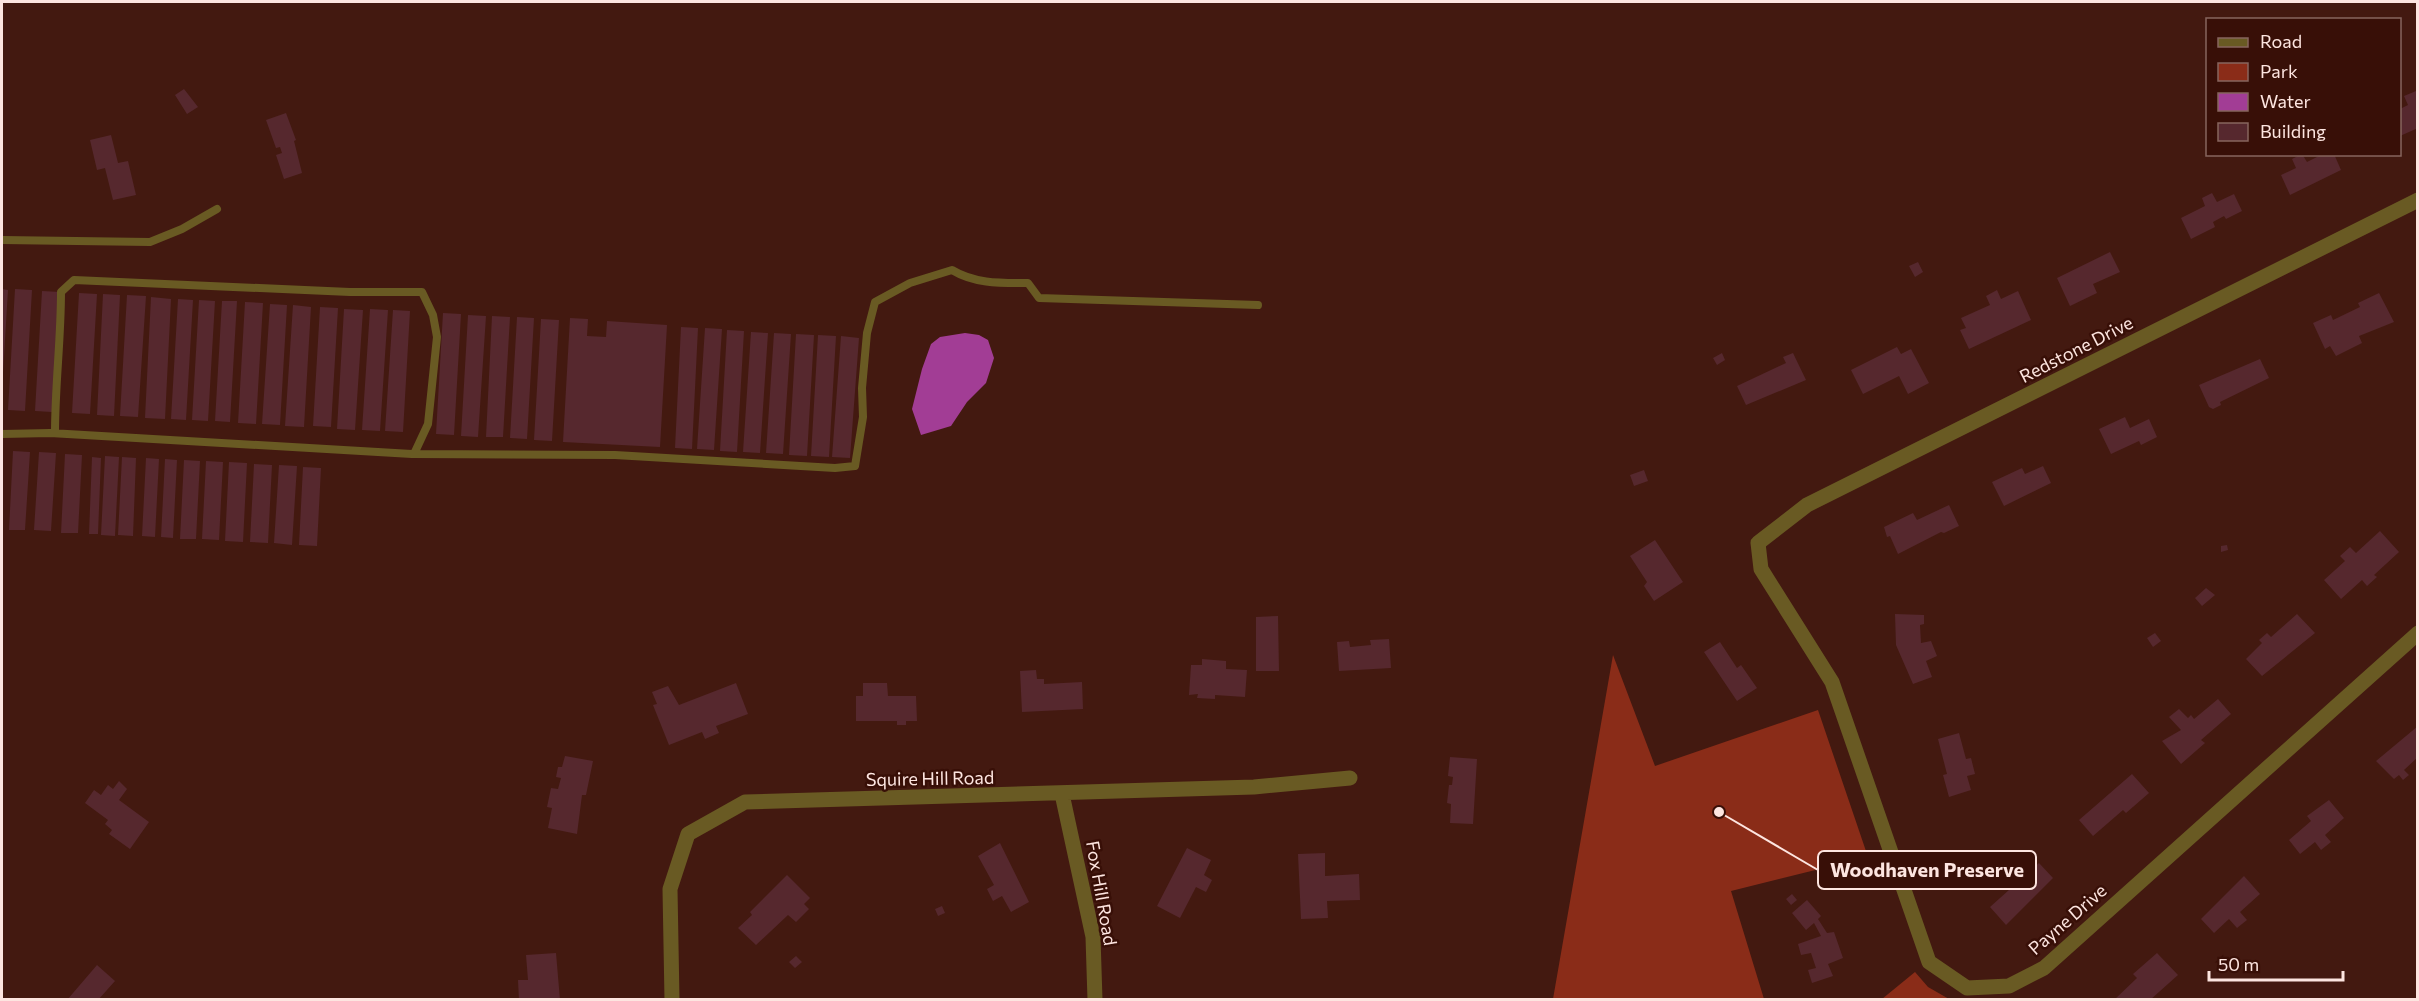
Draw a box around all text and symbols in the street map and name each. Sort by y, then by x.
legend [2206,18,2401,156]
text: Road [2260,30,2302,52]
text: Park [2260,60,2298,82]
text: Water [2260,90,2311,112]
text: Building [2260,120,2326,142]
street label: Redstone Drive [2016,311,2136,387]
street label: Squire Hill Road [866,766,994,790]
street label: Fox Hill Road [1082,839,1122,947]
callout: Woodhaven Preserve [1818,851,2036,889]
text: Woodhaven Preserve [1830,857,2024,881]
street label: Payne Drive [2023,879,2111,959]
scale bar [2209,944,2342,982]
text: 50 m [2218,953,2259,975]

